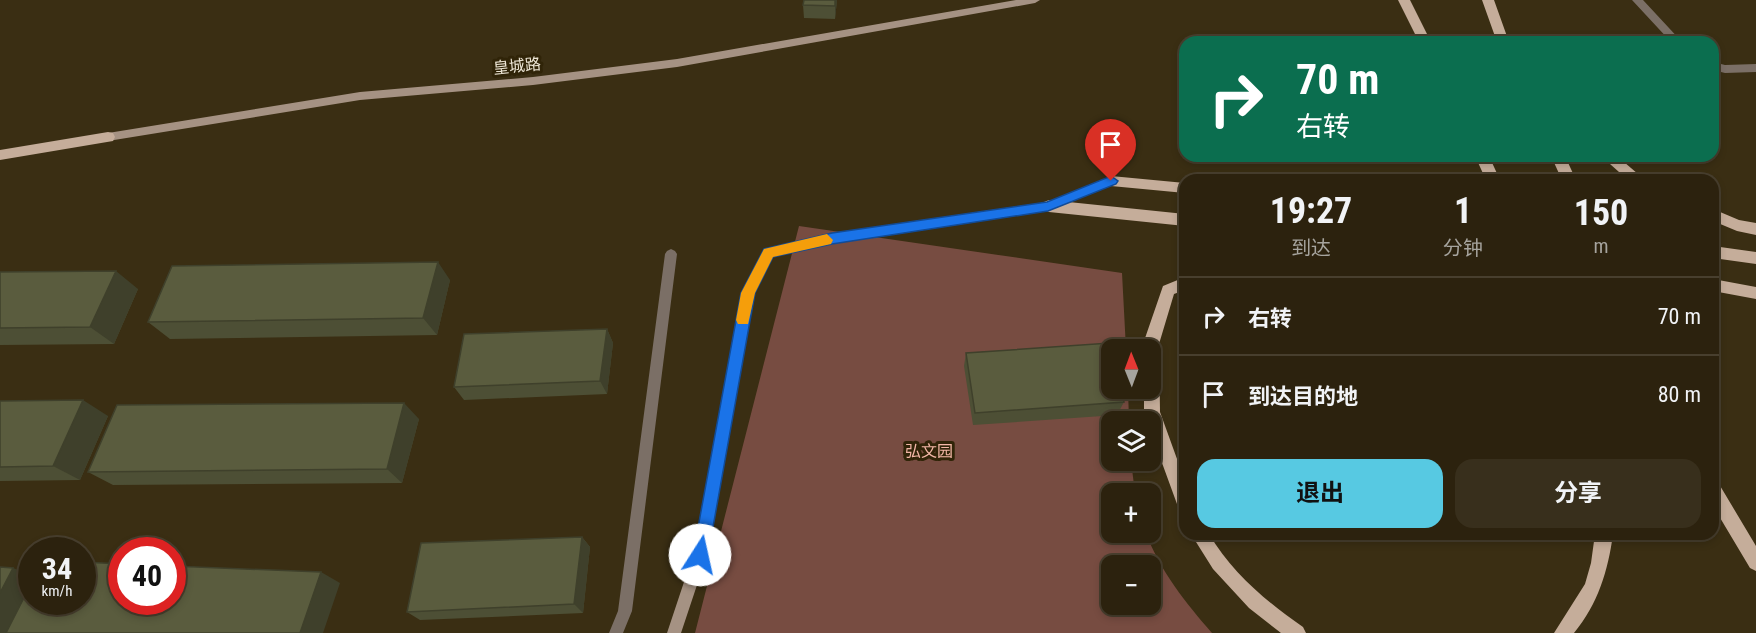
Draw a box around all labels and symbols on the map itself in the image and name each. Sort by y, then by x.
street label: 皇城路 [492,54,542,78]
pin [1085,119,1136,181]
north arrow [1101,339,1161,399]
park label: 弘文园 [905,442,953,461]
position arrow [668,523,732,587]
speed limit sign: 40 [108,537,186,615]

